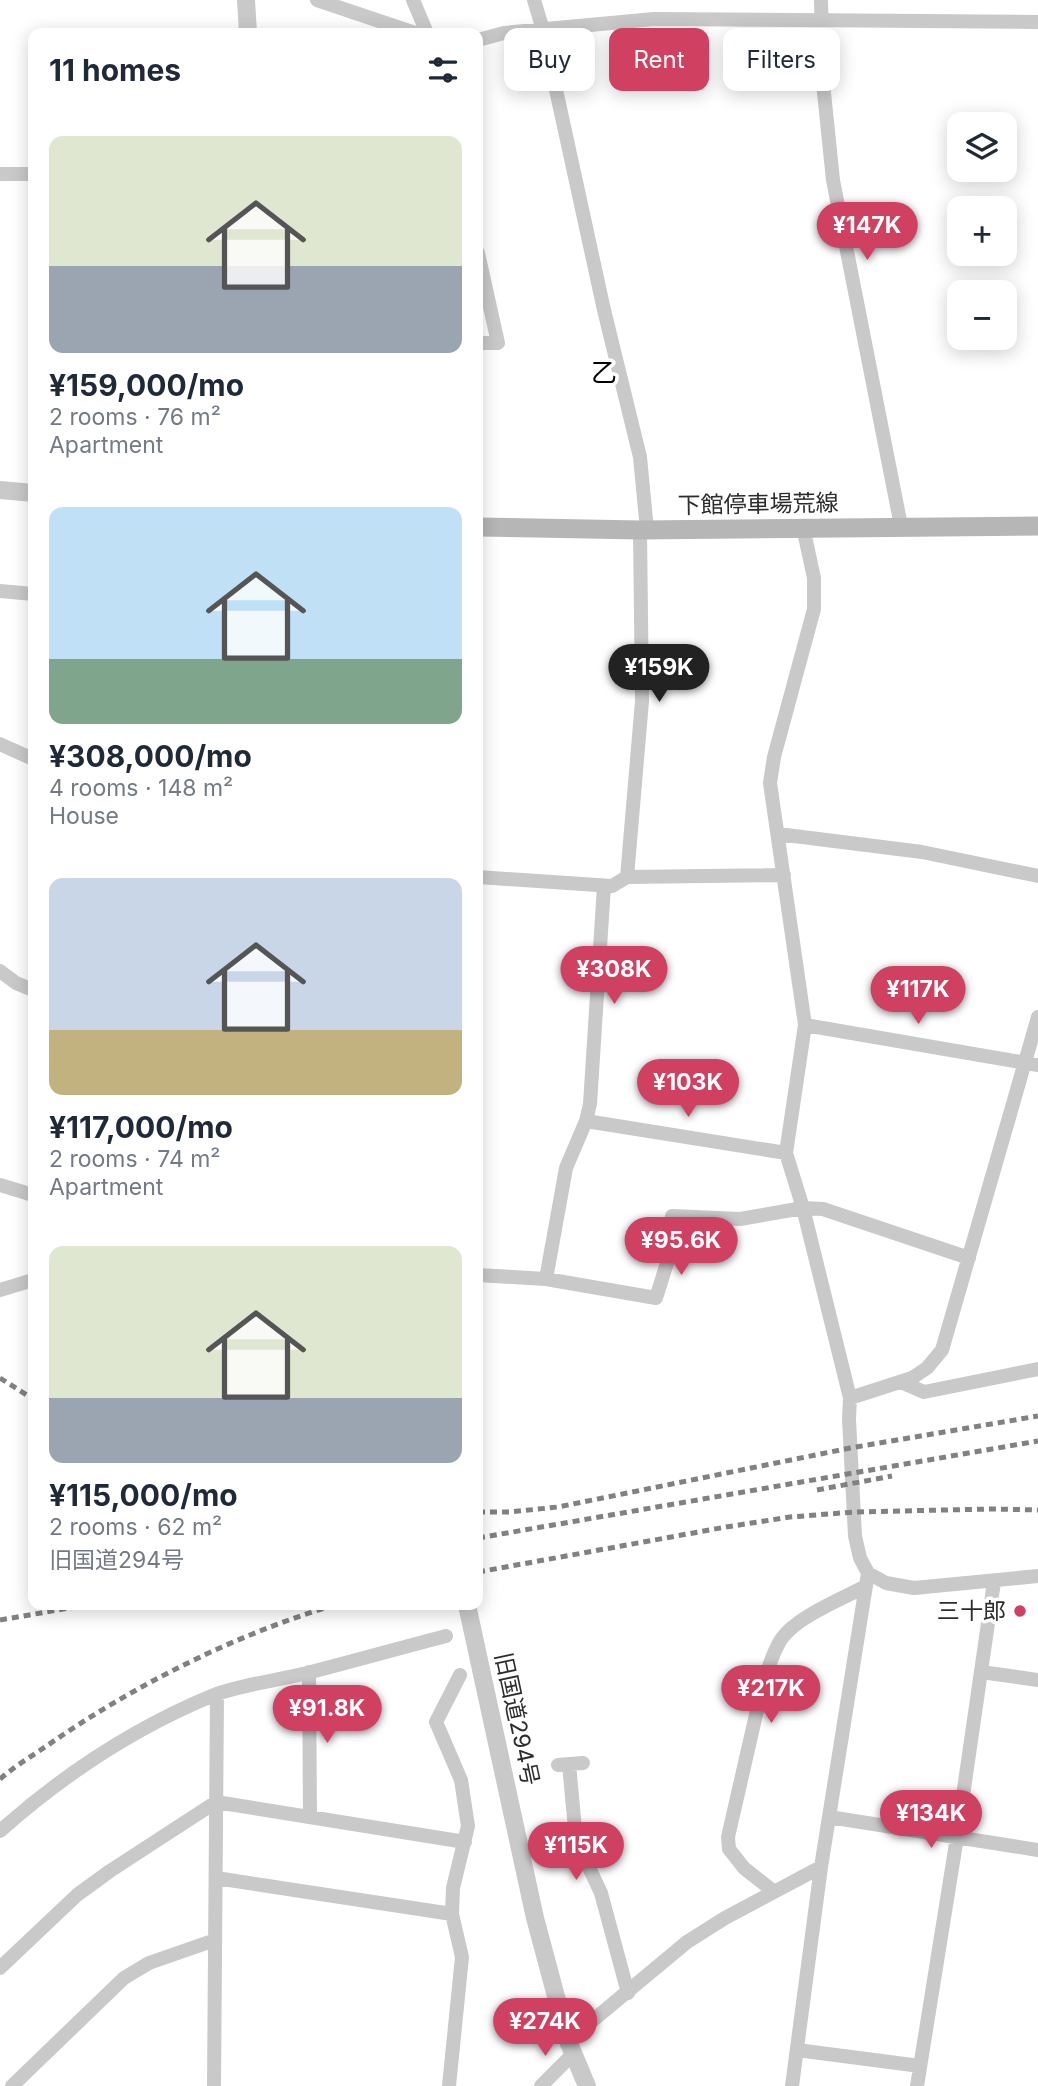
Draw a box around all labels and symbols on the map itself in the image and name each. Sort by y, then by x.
pin: ¥147K [818,202,916,262]
district label: 乙 [591,357,617,388]
street label: 下館停車場荒線 [677,489,839,519]
pin: ¥159K [610,644,708,704]
pin: ¥308K [565,946,663,1006]
pin: ¥117K [869,967,967,1026]
pin: ¥103K [639,1060,737,1119]
pin: ¥95.6K [624,1218,738,1277]
place label: 三十郎 [937,1597,1006,1625]
marker: 三十郎 [1012,1603,1028,1619]
street label: 旧国道294号 [489,1650,545,1788]
pin: ¥217K [722,1666,820,1725]
pin: ¥91.8K [270,1686,384,1745]
pin: ¥134K [882,1790,980,1850]
pin: ¥115K [527,1822,625,1882]
pin: ¥274K [496,1998,594,2058]

